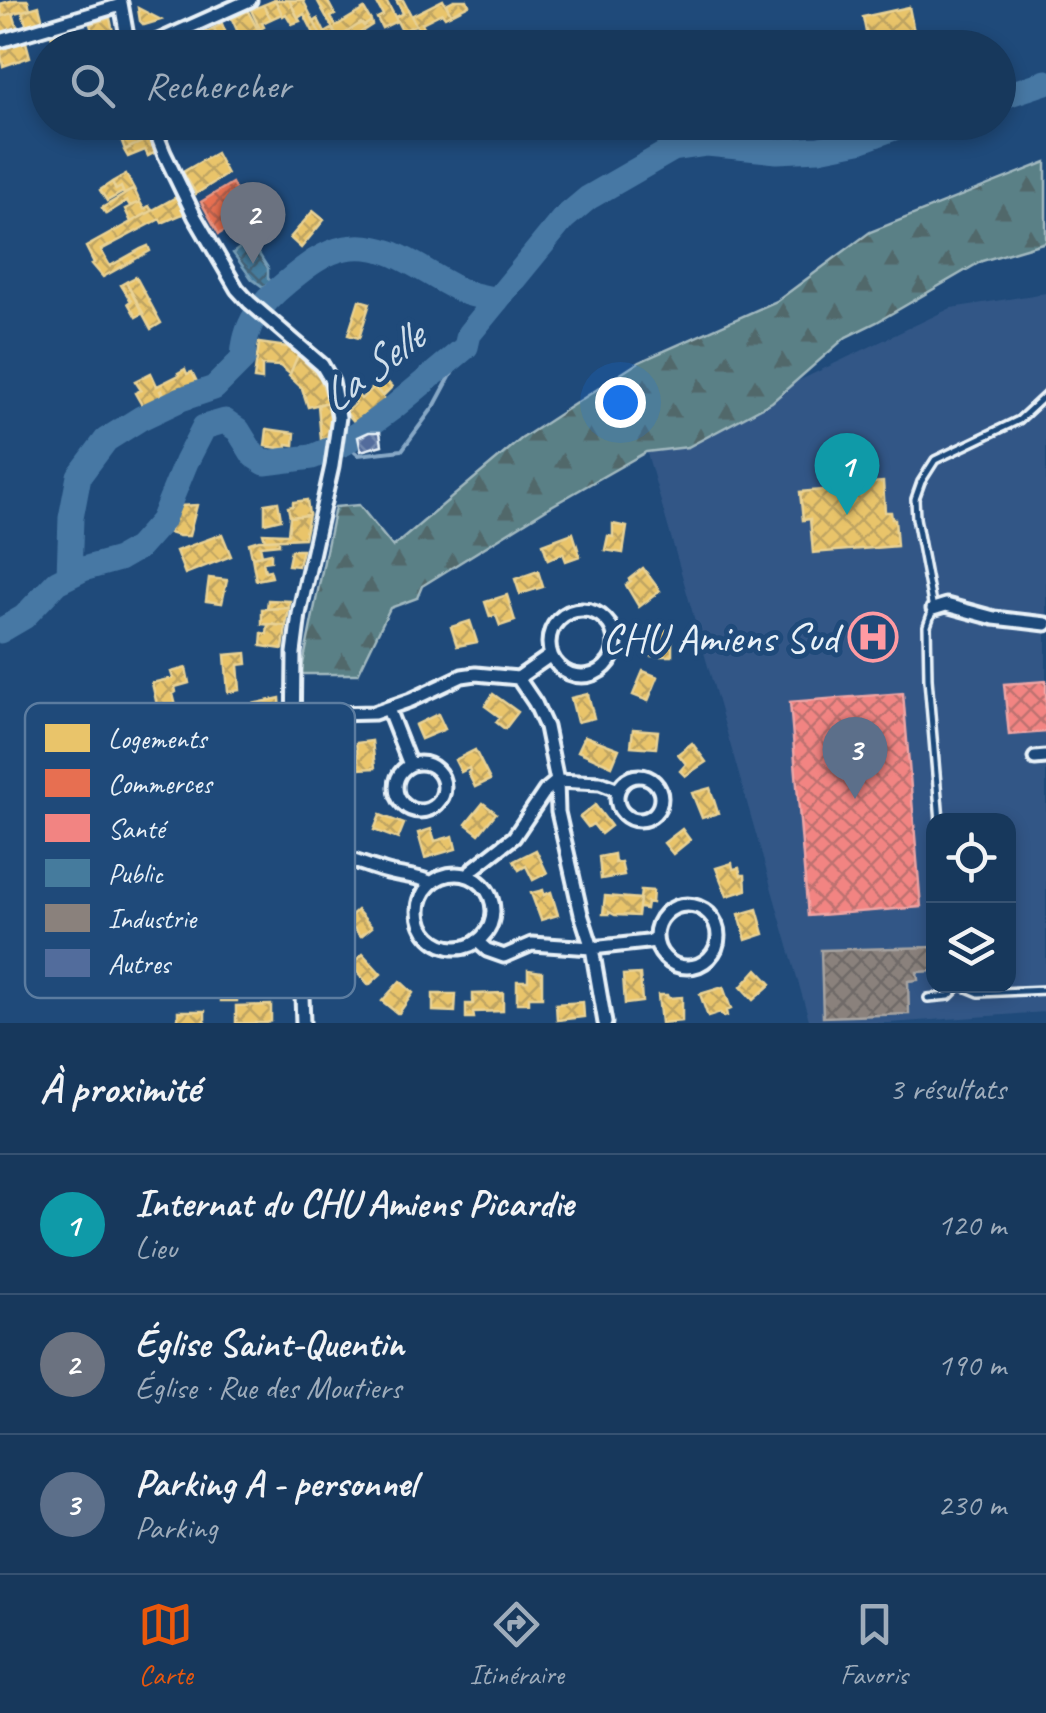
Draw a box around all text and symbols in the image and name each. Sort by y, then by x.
search box [30,30,1016,140]
icon: search [65,58,120,113]
text: Rechercher [145,62,291,109]
pin: 2 [220,182,286,264]
water label: La Selle [308,306,440,425]
your location [595,377,646,428]
pin: 1 [814,432,880,515]
hospital icon: CHU Amiens Sud [847,611,899,663]
place label: CHU Amiens Sud [602,612,844,665]
legend [25,703,355,998]
pin: 3 [822,716,888,799]
text: Logements [108,721,209,756]
text: Commerces [108,766,214,801]
text: Santé [108,811,168,846]
map controls [926,813,1016,993]
button: locate [926,813,1016,903]
text: Public [108,856,164,891]
text: Industrie [108,901,198,936]
button: layers [926,903,1016,993]
text: Autres [108,946,173,981]
text: À proximité [40,1062,200,1115]
text: 3 résultats [889,1068,1006,1109]
text: Internat du CHU Amiens Picardie [135,1180,574,1227]
text: 1 [65,1204,80,1245]
text: 120 m [937,1204,1006,1245]
text: Lieu [135,1227,177,1268]
text: Église Saint-Quentin [135,1320,404,1367]
text: 2 [65,1344,80,1385]
text: 190 m [937,1344,1006,1385]
text: Église · Rue des Moutiers [135,1367,402,1408]
text: Parking A - personnel [135,1460,416,1507]
text: 3 [65,1484,80,1525]
text: 230 m [937,1484,1006,1525]
text: Parking [135,1507,218,1548]
tab: Carte [138,1597,193,1692]
tab: Itinéraire [469,1597,564,1692]
tab: Favoris [840,1597,908,1692]

